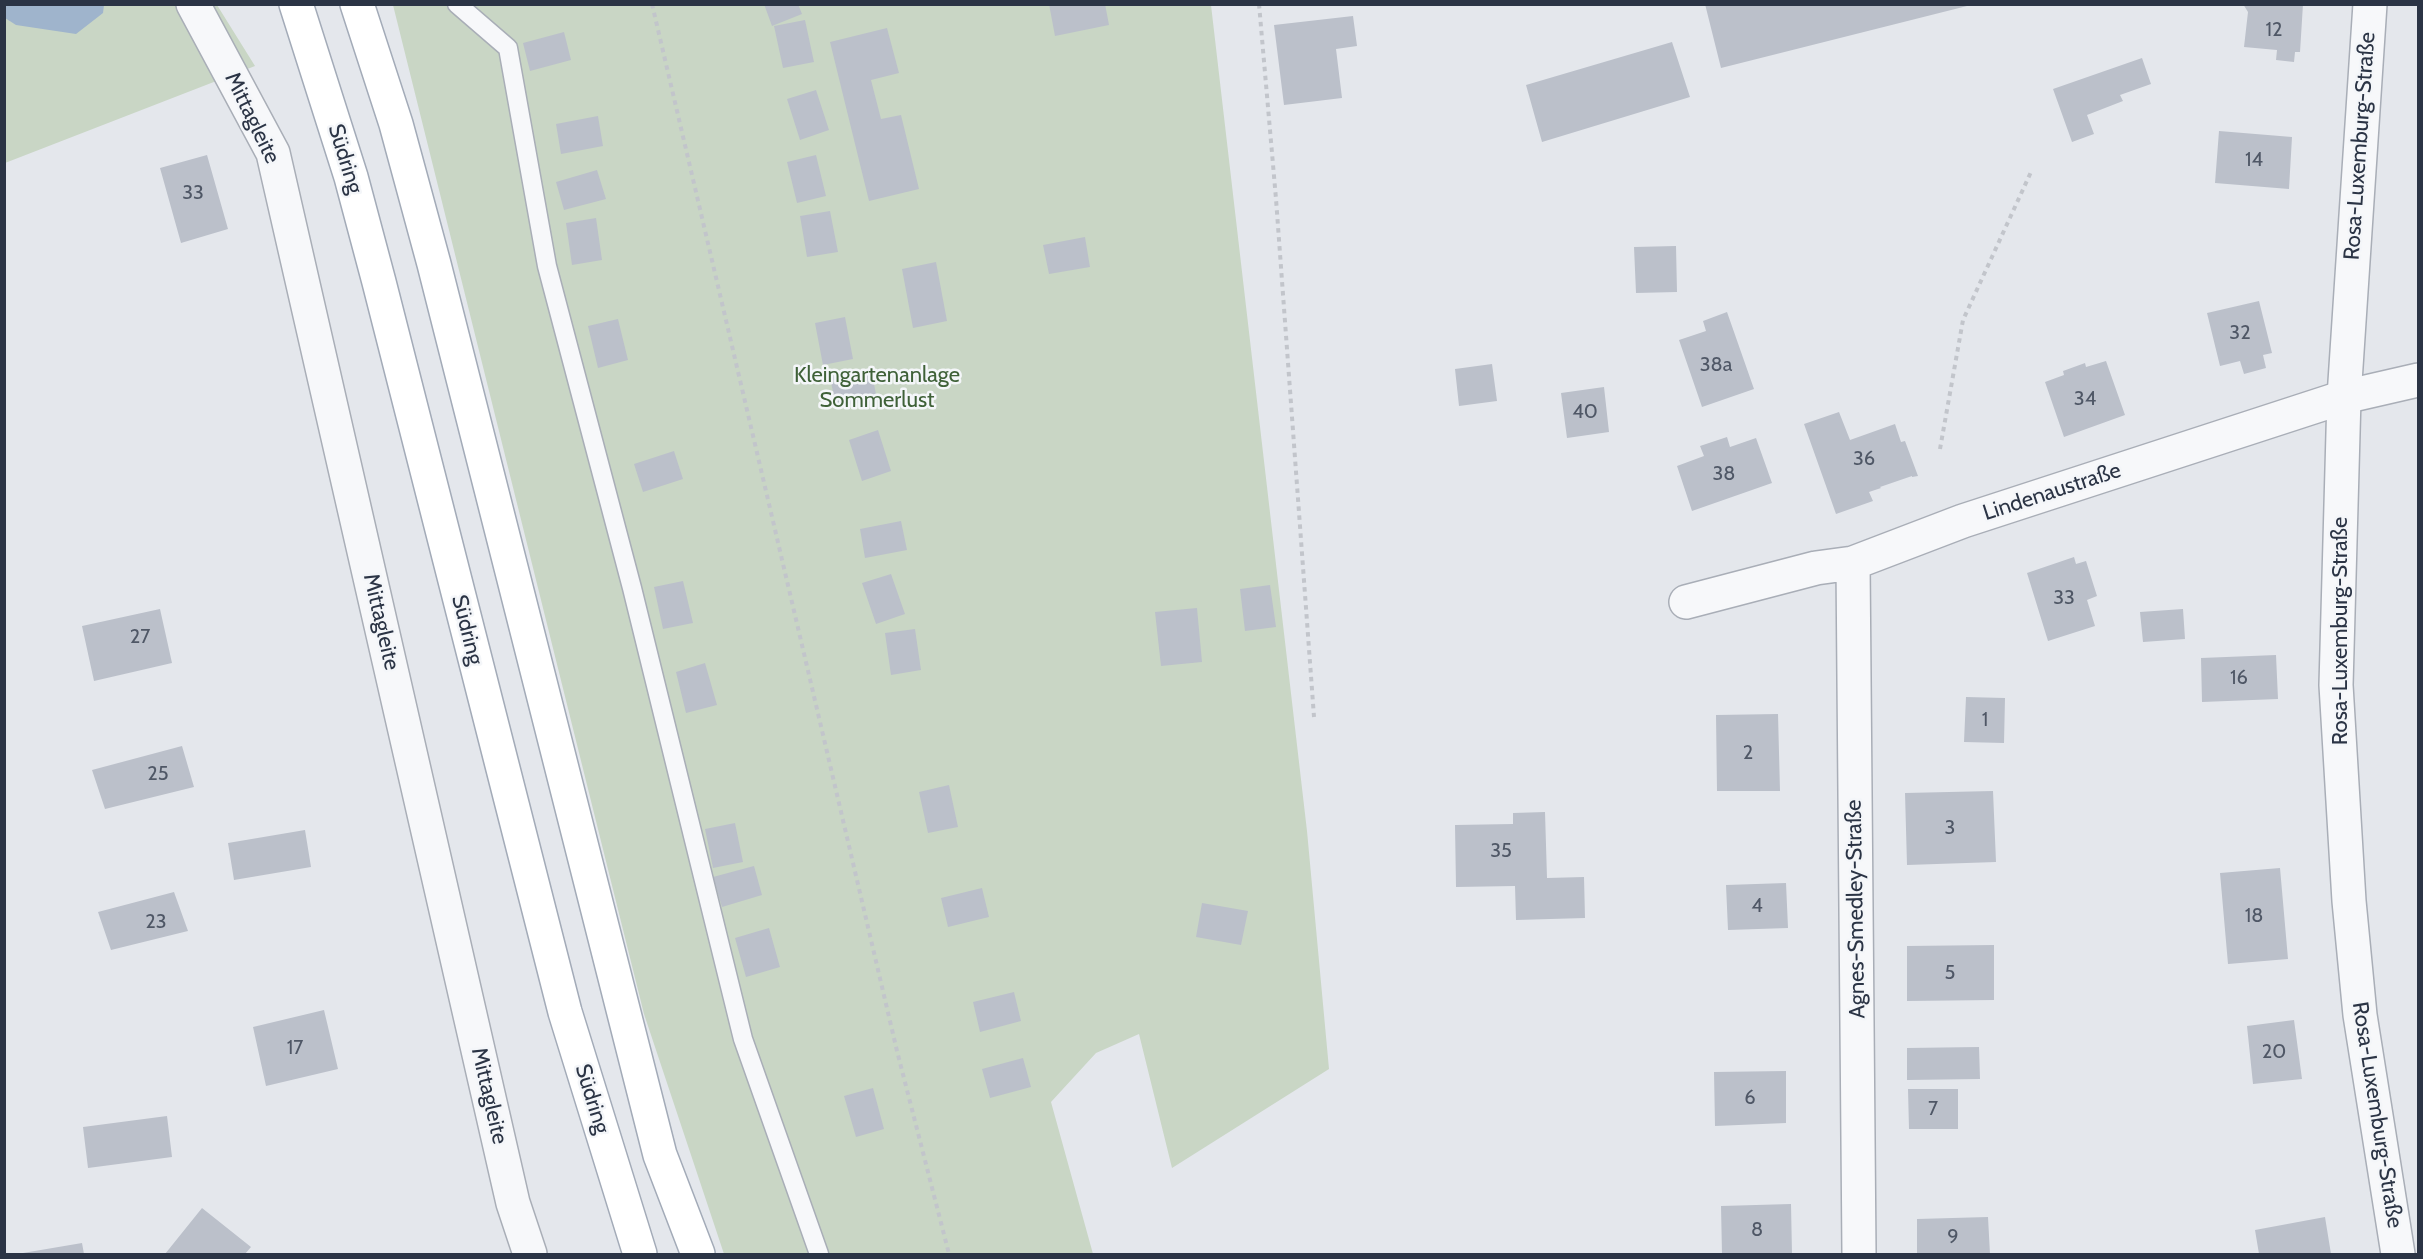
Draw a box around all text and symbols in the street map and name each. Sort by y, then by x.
house number: 12 [2266,18,2282,42]
street label: Rosa-Luxemburg-Straße [2339,31,2381,261]
street label: Mittagleite [219,68,285,168]
street label: Südring [322,121,368,197]
house number: 14 [2245,148,2263,172]
house number: 33 [182,181,204,205]
house number: 32 [2229,321,2251,345]
house number: 38a [1700,353,1732,377]
park label: Kleingartenanlage Sommerlust [794,363,960,414]
house number: 34 [2074,387,2096,411]
house number: 40 [1572,400,1598,424]
house number: 36 [1853,447,1875,471]
street label: Lindenaustraße [1980,457,2124,527]
house number: 38 [1713,462,1735,486]
street label: Rosa-Luxemburg-Straße [2328,517,2354,745]
street label: Mittagleite [357,571,405,673]
house number: 33 [2053,586,2075,610]
street label: Südring [446,592,488,668]
house number: 27 [130,625,150,649]
house number: 16 [2230,666,2248,690]
house number: 1 [1982,708,1988,732]
house number: 2 [1743,741,1753,765]
house number: 25 [147,762,169,786]
street label: Agnes-Smedley-Straße [1841,799,1871,1019]
house number: 3 [1945,816,1955,840]
house number: 35 [1490,839,1512,863]
house number: 4 [1751,894,1763,918]
house number: 18 [2245,904,2263,928]
house number: 23 [145,910,167,934]
house number: 5 [1945,961,1955,985]
street label: Rosa-Luxemburg-Straße [2346,1000,2408,1230]
house number: 17 [287,1036,303,1060]
house number: 20 [2262,1040,2286,1064]
street label: Mittagleite [465,1045,513,1147]
street label: Südring [569,1061,615,1137]
house number: 6 [1744,1086,1756,1110]
house number: 7 [1928,1097,1938,1121]
house number: 8 [1751,1218,1763,1242]
house number: 9 [1947,1225,1959,1249]

